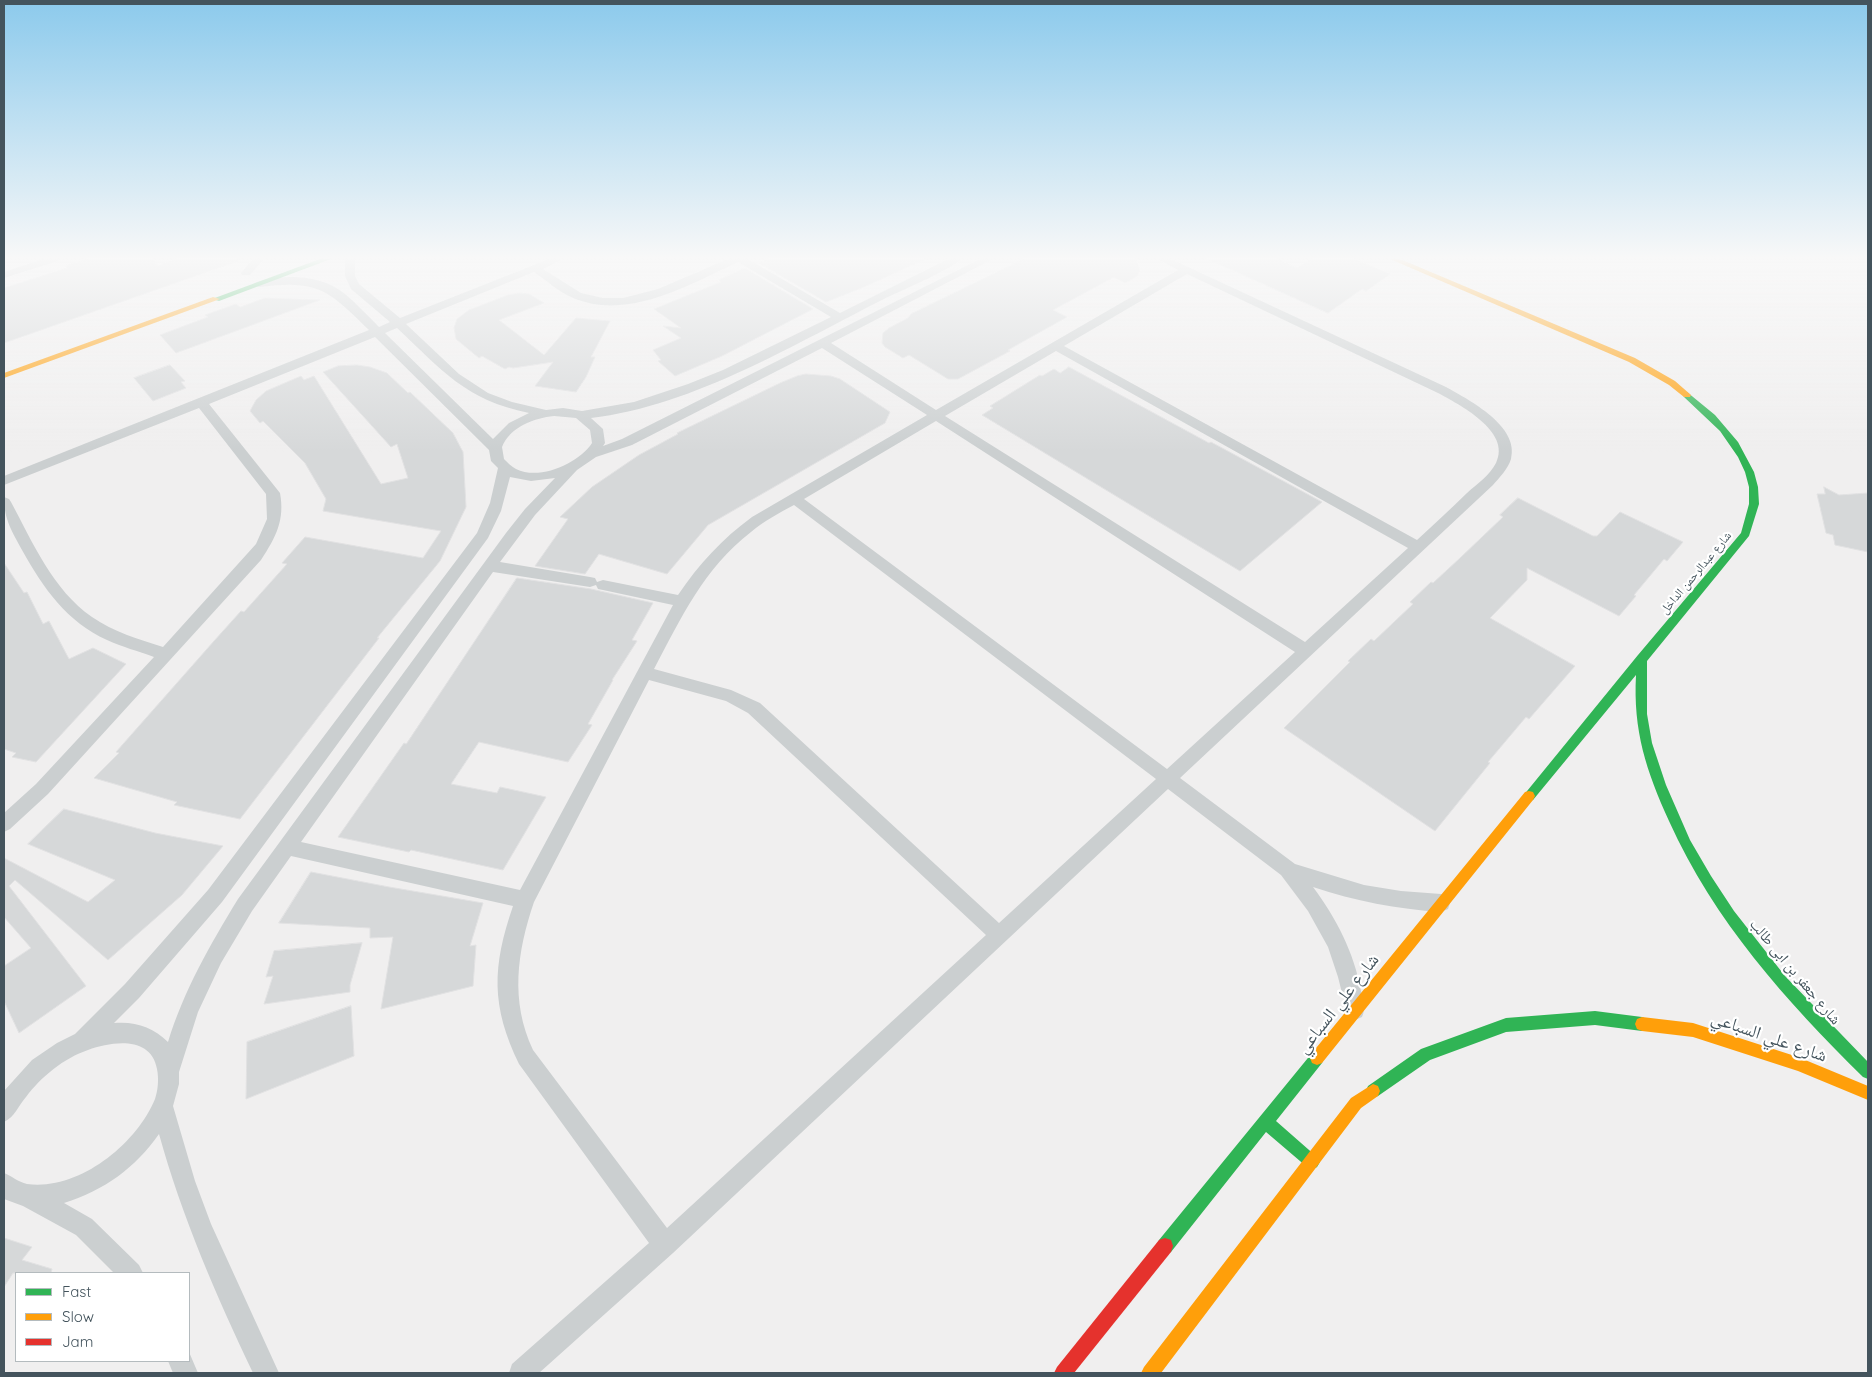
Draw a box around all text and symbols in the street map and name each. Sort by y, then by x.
street label: شارع عبدالرحمن الداخل [1657,529,1735,617]
street label: شارع جعفر بن ابى طالب [1746,915,1844,1029]
street label: شارع علي السباعي [1292,950,1384,1058]
street label: شارع علي السباعي [1708,1007,1830,1067]
legend [15,1272,190,1362]
text: Fast [62,1282,91,1301]
text: Slow [62,1307,94,1326]
text: Jam [62,1332,93,1351]

